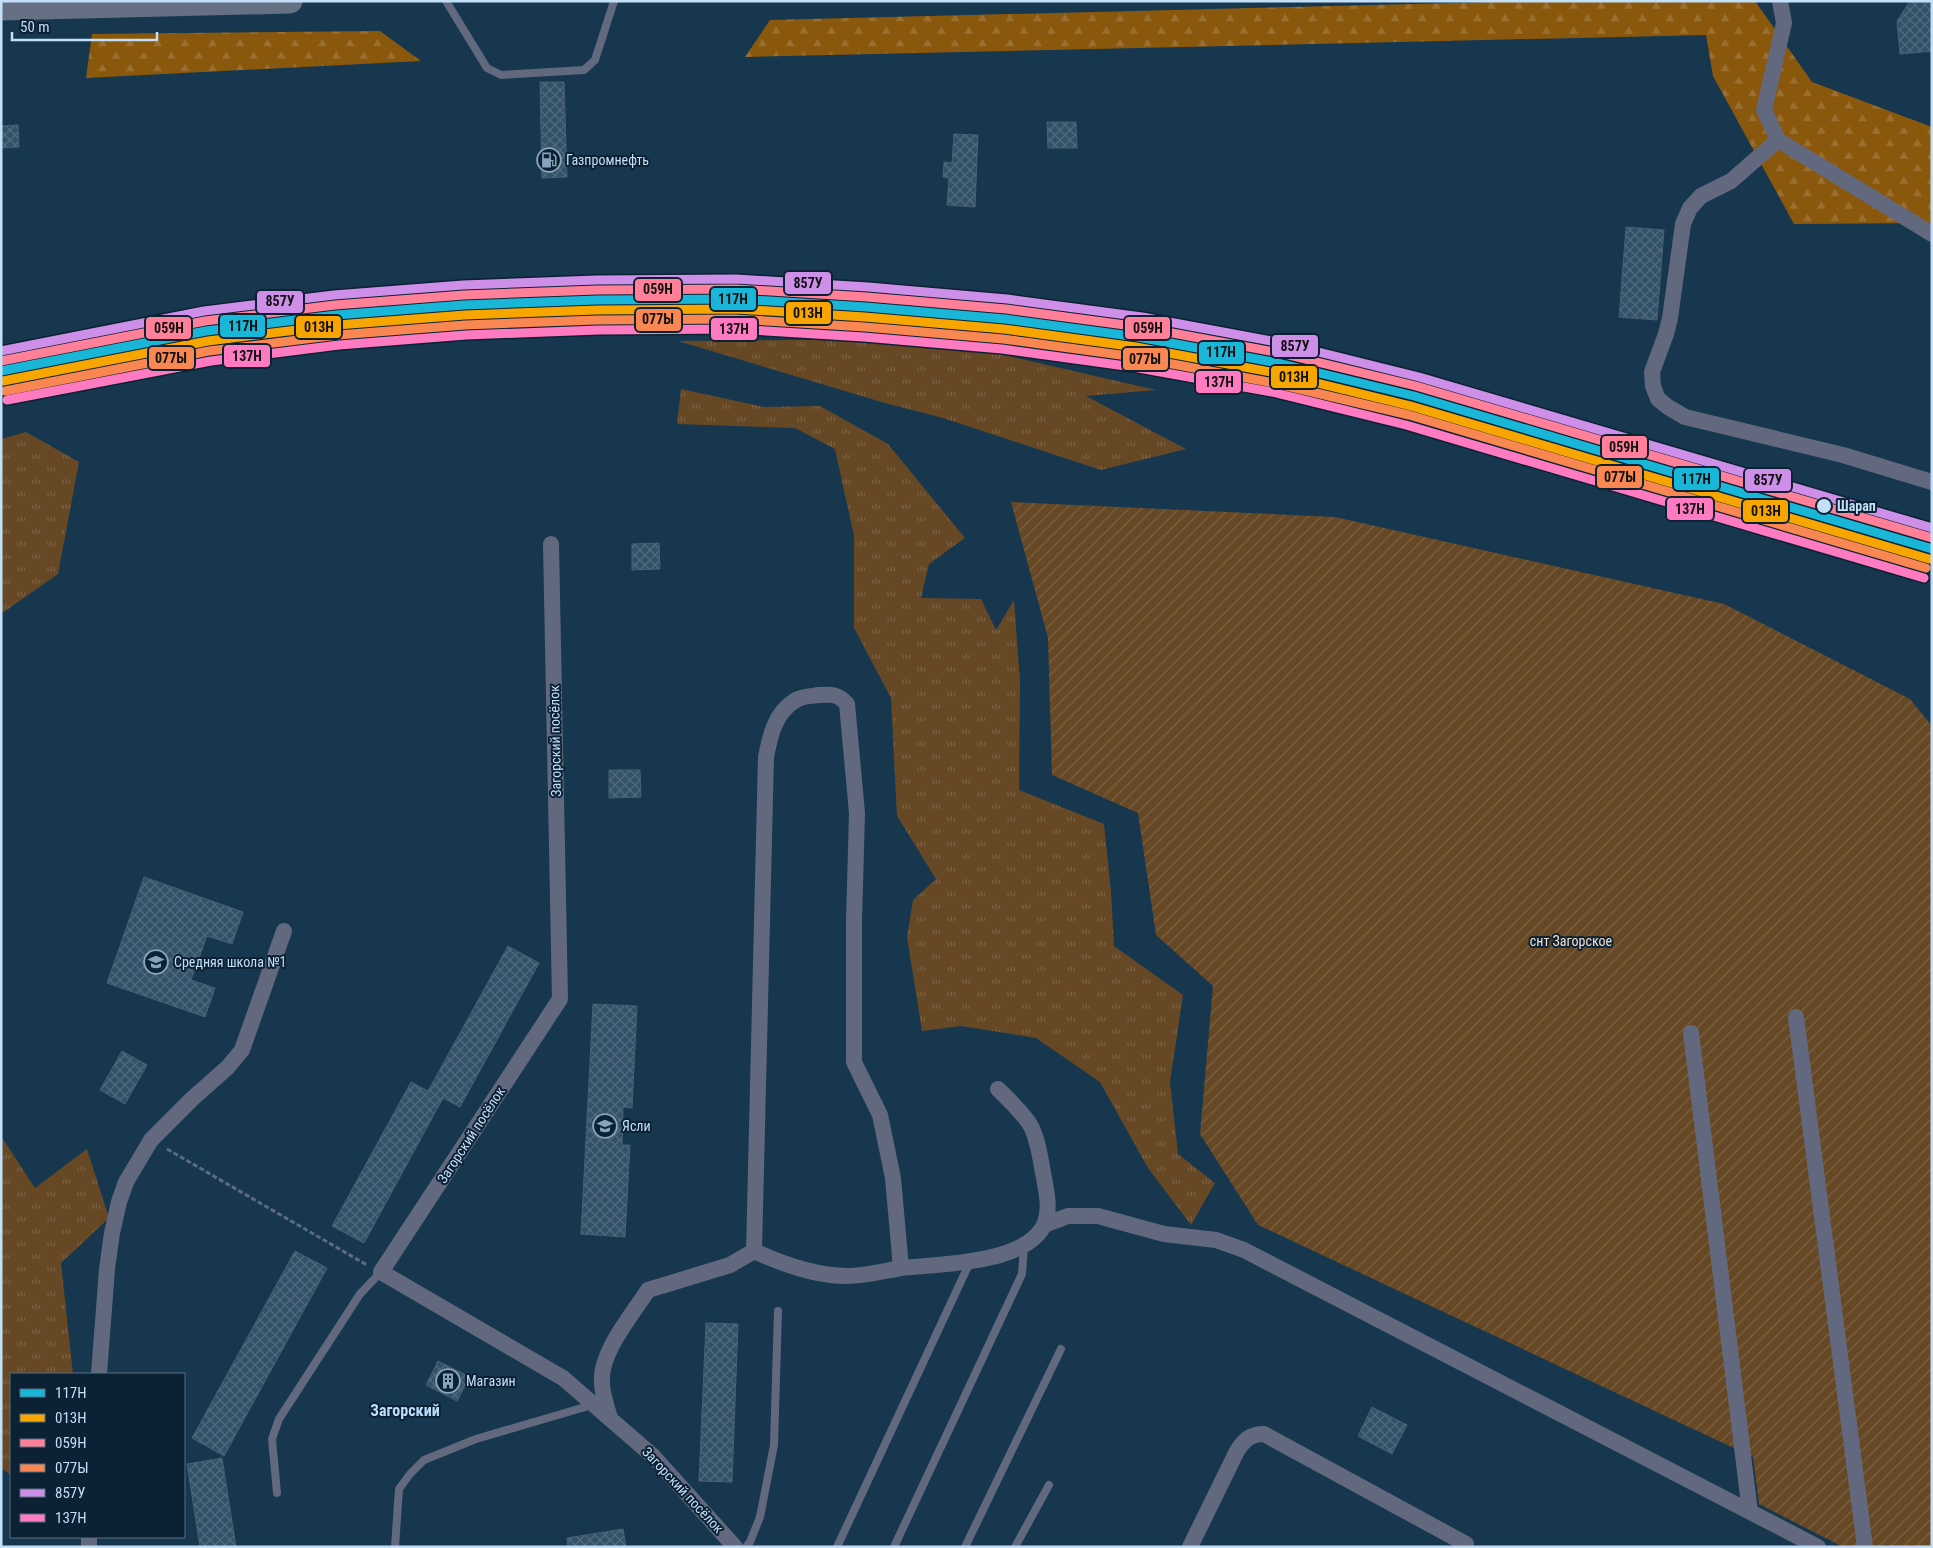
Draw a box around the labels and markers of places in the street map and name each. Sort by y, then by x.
fuel station icon: Газпромнефть [536,147,562,173]
place label: Газпромнефть [566,152,649,168]
marker: Шарап [1815,497,1833,515]
place label: Шарап [1837,498,1876,514]
school or university icon: Средняя школа №1 [143,949,169,975]
place label: Средняя школа №1 [174,954,287,970]
school or university icon: Ясли [592,1113,618,1139]
place label: Ясли [622,1118,651,1134]
building icon: Магазин [435,1368,461,1394]
place label: Магазин [466,1373,516,1389]

